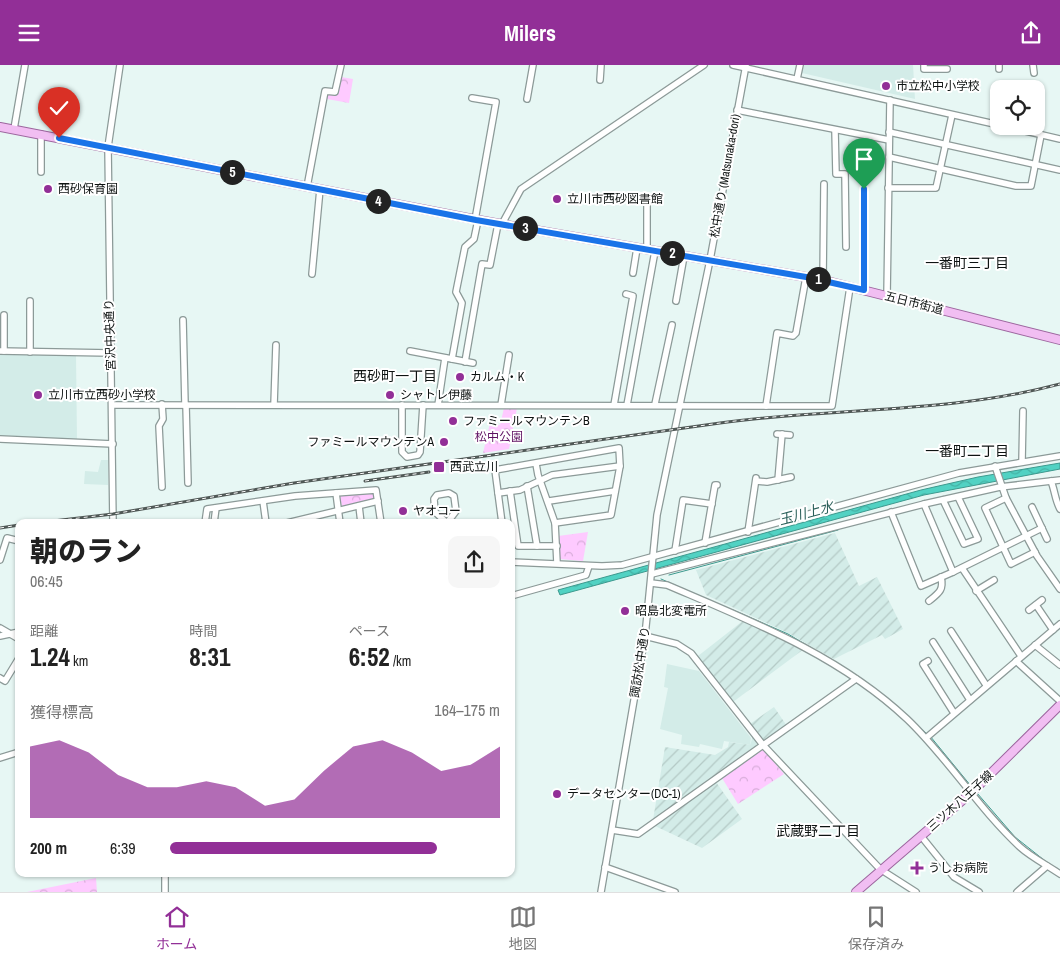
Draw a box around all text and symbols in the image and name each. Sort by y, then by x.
text: Milers [504,18,556,48]
icon: menu [15,19,43,47]
icon: share [1017,19,1045,47]
place label: 市立松中小学校 [896,78,980,94]
marker: 市立松中小学校 [880,80,892,92]
map controls [990,80,1045,135]
button: locate [990,80,1045,135]
pin [38,87,80,138]
icon: check [45,94,73,122]
street label: 松中通り (Matsunaka-dori) [706,113,744,239]
pin [843,138,885,189]
icon: arrive [850,145,878,173]
pin: 5 [220,159,244,185]
text: 5 [229,163,236,181]
place label: 西砂保育園 [58,181,118,197]
marker: 西砂保育園 [42,183,54,195]
pin: 4 [366,189,390,213]
place label: 立川市西砂図書館 [567,191,663,207]
text: 4 [375,192,382,210]
marker: 立川市西砂図書館 [551,193,563,205]
pin: 3 [512,215,538,241]
text: 3 [522,219,529,237]
pin: 2 [660,241,684,265]
text: 2 [669,244,676,262]
district label: 一番町三丁目 [925,254,1009,272]
pin: 1 [806,267,830,291]
text: 1 [815,270,822,288]
street label: 五日市街道 [883,288,945,318]
street label: 宮沢中央通り [101,299,119,371]
district label: 西砂町一丁目 [353,367,437,385]
place label: カルム・K [470,369,525,385]
marker: カルム・K [454,371,466,383]
place label: 立川市立西砂小学校 [48,387,156,403]
place label: シャトレ伊藤 [400,387,472,403]
marker: 立川市立西砂小学校 [32,389,44,401]
marker: シャトレ伊藤 [384,389,396,401]
place label: ファミールマウンテンB [463,413,590,429]
marker: ファミールマウンテンB [447,415,459,427]
park label: 松中公園 [475,429,523,445]
place label: ファミールマウンテンA [307,434,434,450]
marker: ファミールマウンテンA [438,436,450,448]
district label: 一番町二丁目 [925,442,1009,460]
place label: 西武立川 [450,459,498,475]
marker: 西武立川 [432,460,446,474]
water label: 玉川上水 [777,497,837,529]
place label: ヤオコー [413,503,461,519]
marker: ヤオコー [397,505,409,517]
text: 朝のラン [30,532,142,570]
button: share [448,536,500,588]
text: 06:45 [30,570,63,592]
place label: 昭島北変電所 [635,603,707,619]
marker: 昭島北変電所 [619,605,631,617]
text: 距離 [30,622,58,640]
text: 時間 [189,622,217,640]
text: ペース [349,622,390,640]
street label: 諏訪松中通り [626,625,654,699]
text: 1.24 [30,640,70,674]
text: 8:31 [189,640,230,674]
text: 6:52 [349,640,390,674]
text: km [70,652,88,670]
text: /km [390,652,411,670]
text: 164–175 m [434,699,500,721]
text: 獲得標高 [30,701,94,723]
street label: 三ツ木八王子線 [923,767,997,835]
place label: データセンター(DC-1) [567,786,681,802]
marker: データセンター(DC-1) [551,788,563,800]
district label: 武蔵野二丁目 [776,822,860,840]
text: 200 m [30,837,67,859]
text: 6:39 [110,837,136,859]
place label: うしお病院 [928,860,988,876]
marker: うしお病院 [910,861,924,875]
tab: ホーム [156,903,197,953]
tab: 地図 [509,903,537,953]
tab: 保存済み [848,903,904,953]

